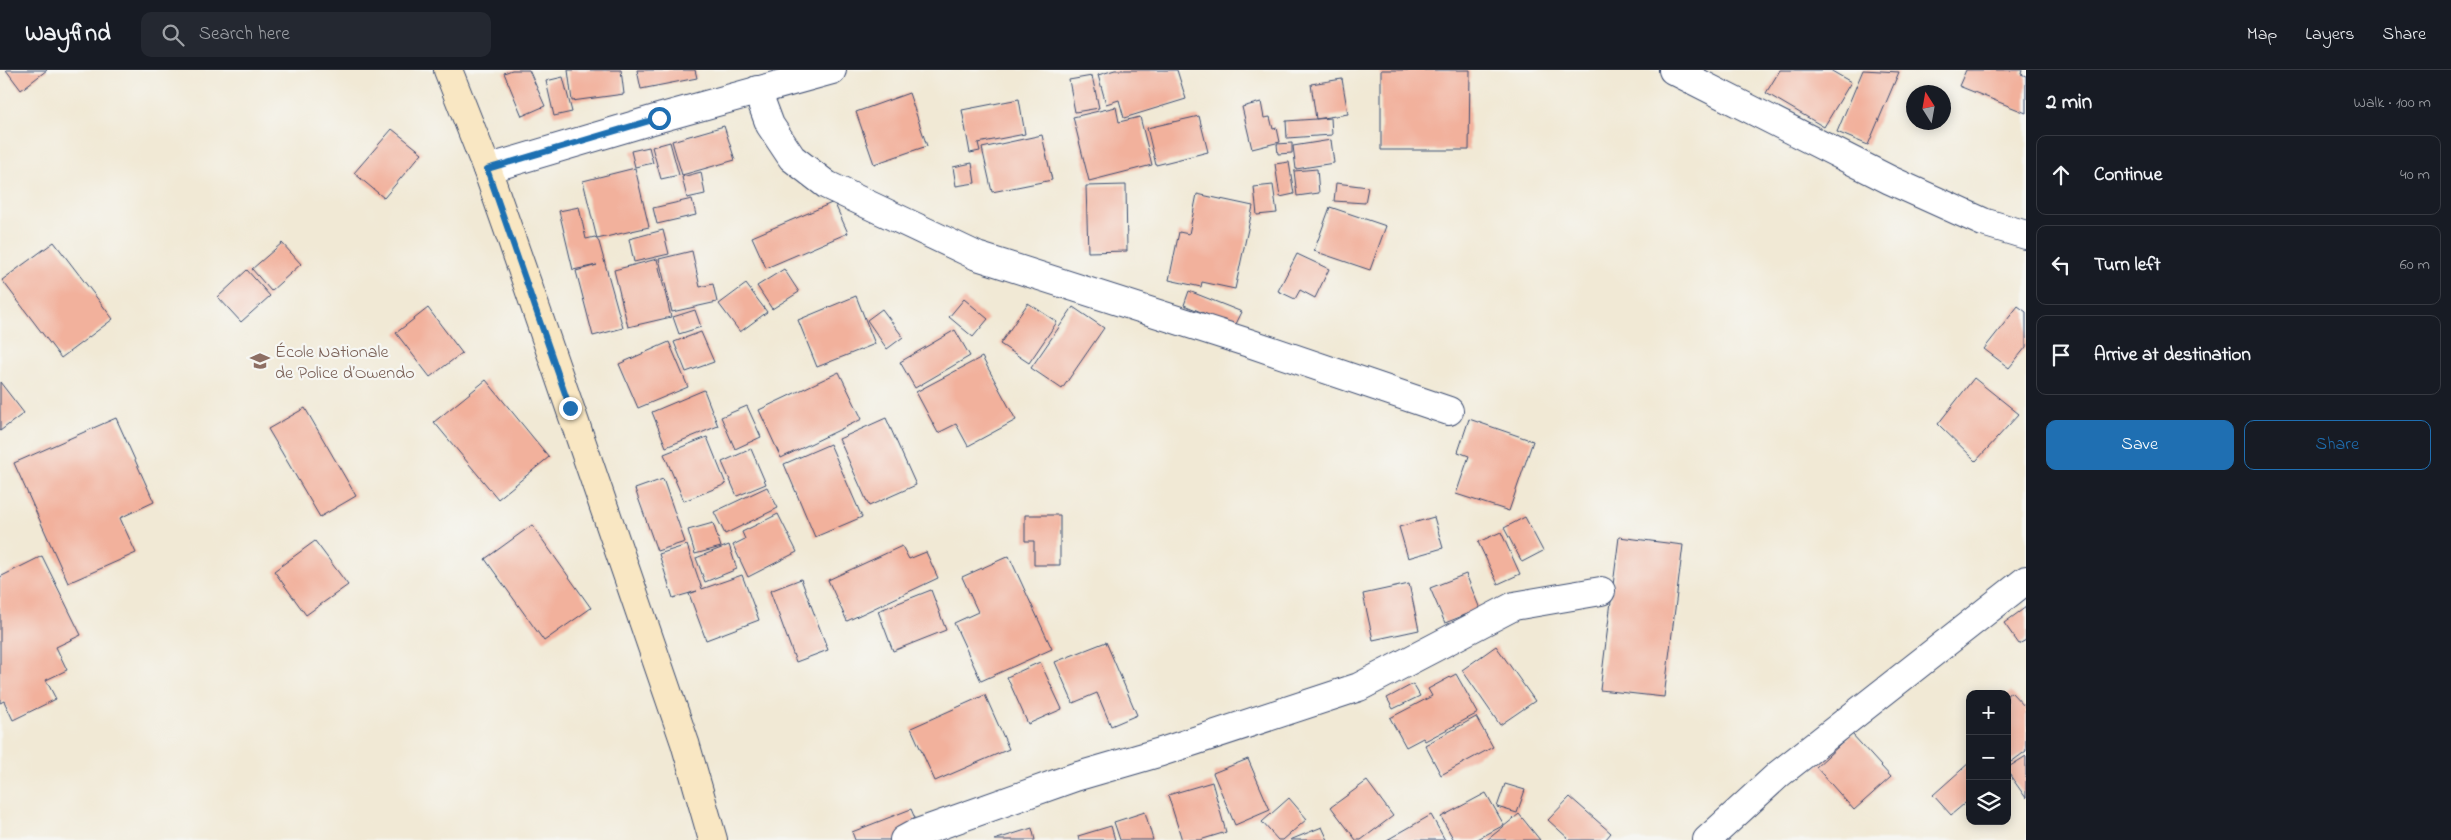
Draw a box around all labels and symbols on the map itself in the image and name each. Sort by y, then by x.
north arrow [1906,85,1951,130]
route start [648,107,671,130]
place label: École Nationale de Police d’Owendo [275,340,415,387]
school or university icon: École Nationale de Police d’Owendo [249,350,271,372]
route end [559,397,582,420]

